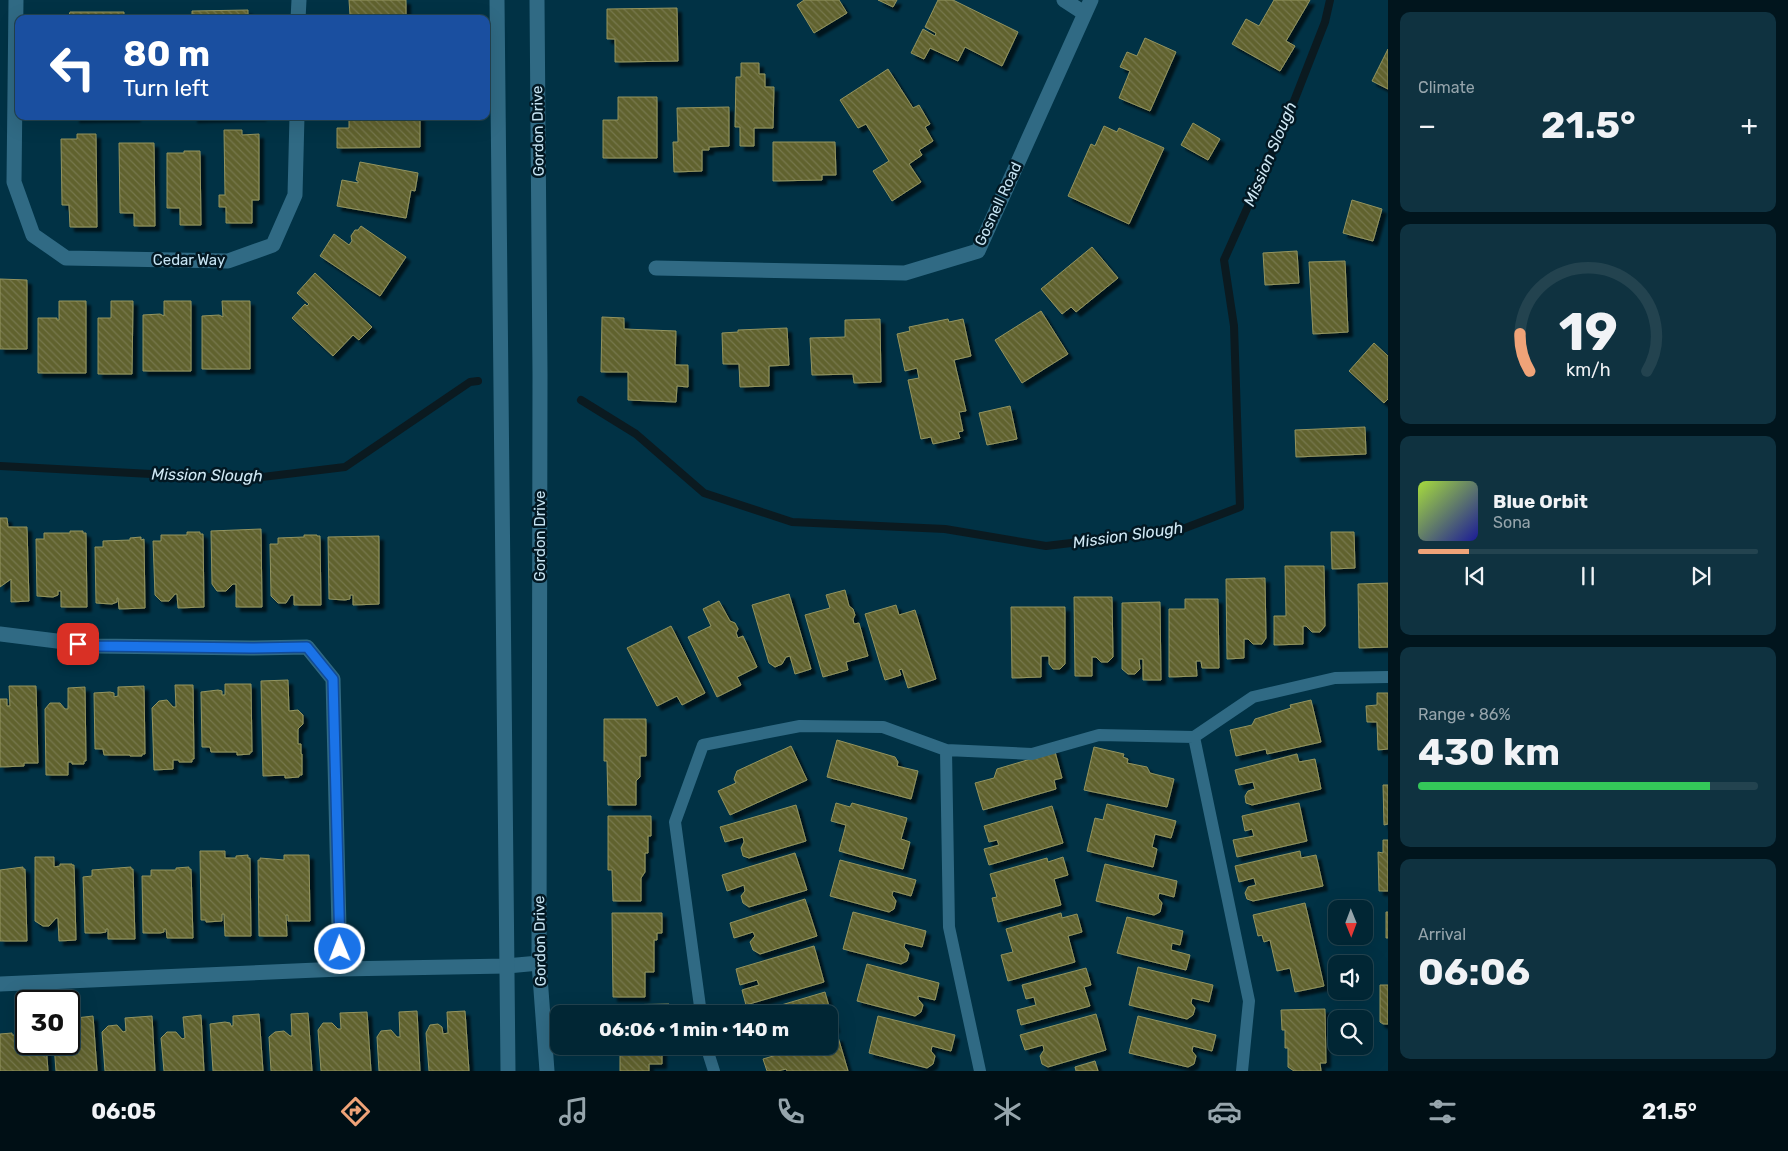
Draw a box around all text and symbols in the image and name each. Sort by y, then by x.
text: 80 m [123,33,210,75]
icon: left [40,35,105,100]
text: Turn left [123,75,209,102]
text: Climate [1418,78,1475,97]
street label: Gordon Drive [528,85,548,177]
water label: Mission Slough [1239,99,1301,209]
text: 21.5° [1541,102,1636,148]
text: − [1418,109,1436,142]
text: + [1741,109,1758,142]
street label: Gosnell Road [971,159,1025,249]
street label: Cedar Way [153,251,225,269]
text: 19 [1558,301,1618,363]
text: km/h [1566,359,1610,380]
water label: Mission Slough [151,465,263,485]
text: Blue Orbit [1493,490,1588,513]
street label: Gordon Drive [531,491,549,581]
text: Sona [1493,513,1531,532]
water label: Mission Slough [1071,518,1185,552]
icon: previous [1461,562,1489,590]
icon: pause [1574,562,1602,590]
icon: next [1687,562,1715,590]
pin [57,623,99,665]
icon: arrive [64,630,92,658]
text: Range · 86% [1418,705,1511,724]
text: 430 km [1418,729,1560,775]
street label: Gordon Drive [530,895,550,987]
north arrow [1328,900,1372,945]
map controls [1328,900,1373,1055]
position arrow [313,922,365,974]
text: Arrival [1418,925,1466,944]
text: 06:06 [1418,949,1530,995]
button: sound [1328,955,1373,1000]
speed limit sign: 30 [15,990,80,1055]
button: search [1328,1010,1373,1055]
text: 06:06 · 1 min · 140 m [599,1018,789,1041]
icon: directions [338,1094,373,1129]
icon: music [556,1094,591,1129]
icon: phone [773,1094,808,1129]
icon: climate [990,1094,1025,1129]
icon: car [1207,1094,1242,1129]
icon: filters [1425,1094,1460,1129]
text: 06:05 [91,1098,156,1125]
text: 21.5° [1642,1098,1697,1125]

